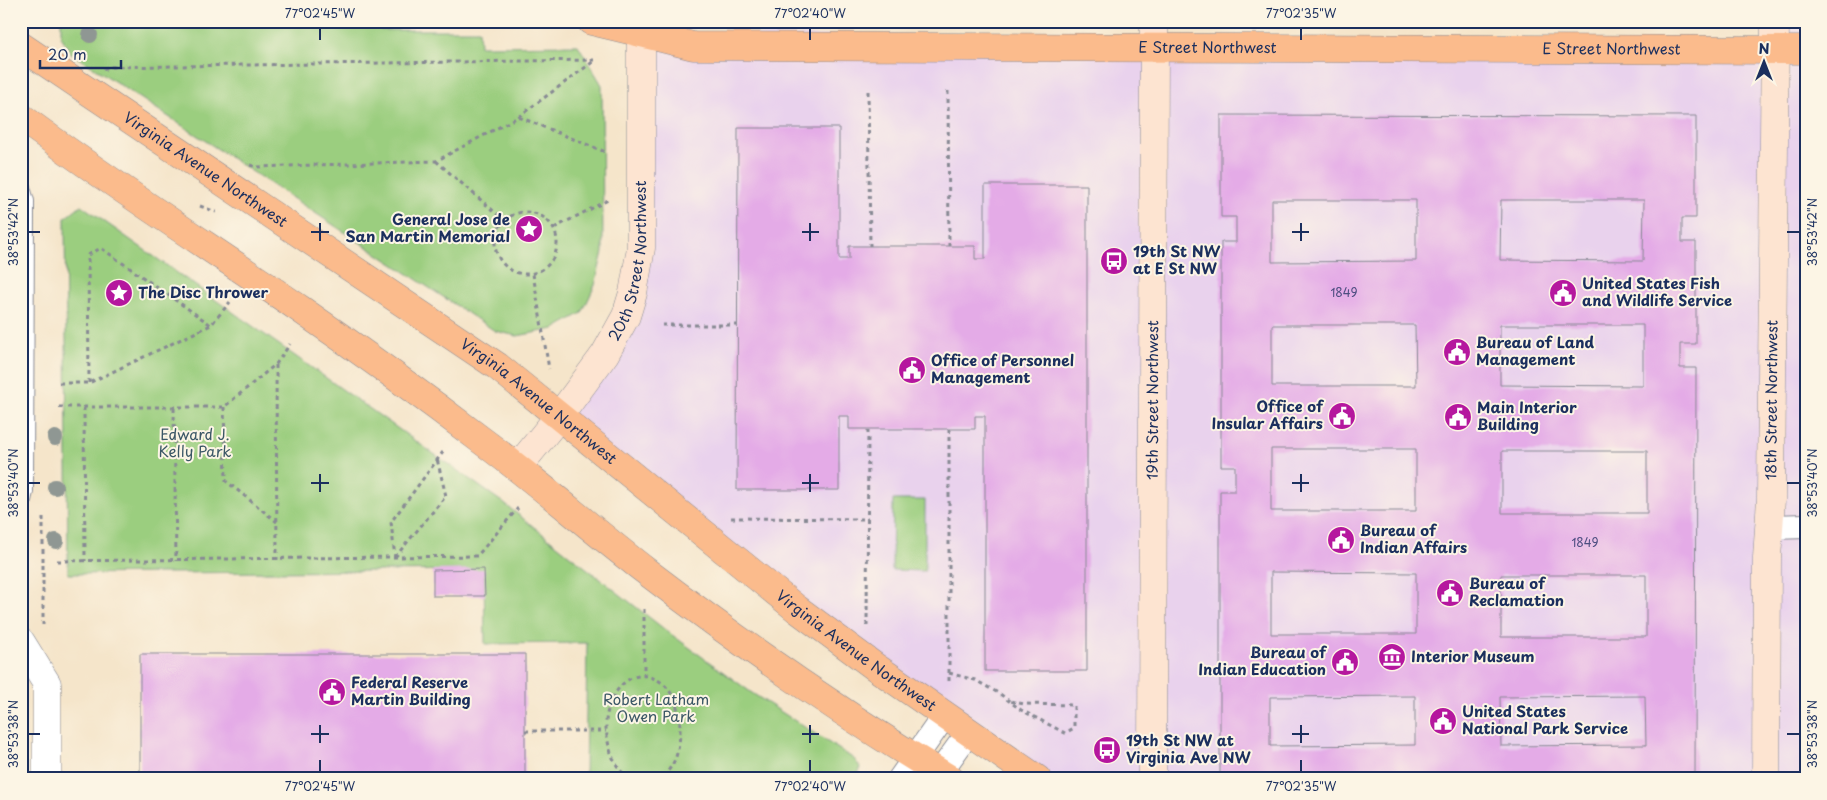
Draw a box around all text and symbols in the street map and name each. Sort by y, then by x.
text: 77°02'45"W [285,4,356,22]
text: 77°02'40"W [774,4,846,22]
text: 77°02'35"W [1266,4,1337,22]
street label: E Street Northwest [1138,35,1277,58]
street label: E Street Northwest [1542,36,1681,60]
scale bar [40,38,121,70]
north arrow [1740,38,1790,88]
text: N [1758,38,1770,59]
text: 20 m [48,42,87,65]
street label: Virginia Avenue Northwest [119,105,293,232]
street label: 20th Street Northwest [601,181,652,345]
text: 38°53'42"N [4,198,22,266]
text: 38°53'42"N [1803,198,1821,266]
place label: General Jose de San Martin Memorial [345,207,510,247]
place icon: General Jose de San Martin Memorial [514,214,544,244]
place label: 19th St NW at E St NW [1133,239,1221,279]
bus stop icon: 19th St NW at E St NW [1099,246,1129,276]
place label: United States Fish and Wildlife Service [1582,271,1732,311]
place icon: The Disc Thrower [104,278,134,308]
public building icon: United States Fish and Wildlife Service [1548,278,1578,308]
place label: The Disc Thrower [138,280,269,303]
house number: 1849 [1330,283,1358,301]
street label: 19th Street Northwest [1140,320,1163,480]
street label: 18th Street Northwest [1758,320,1782,480]
place label: Bureau of Land Management [1476,330,1595,370]
street label: Virginia Avenue Northwest [456,332,623,469]
public building icon: Bureau of Land Management [1442,337,1472,367]
place label: Office of Personnel Management [931,348,1074,388]
public building icon: Office of Personnel Management [897,355,927,385]
place label: Office of Insular Affairs [1212,394,1325,434]
place label: Main Interior Building [1477,395,1577,435]
public building icon: Office of Insular Affairs [1327,401,1357,431]
public building icon: Main Interior Building [1443,402,1473,432]
park label: Edward J. Kelly Park [159,422,231,462]
text: 38°53'40"N [4,448,22,518]
text: 38°53'40"N [1803,448,1821,518]
place label: Bureau of Indian Affairs [1360,518,1467,558]
public building icon: Bureau of Indian Affairs [1326,525,1356,555]
house number: 1849 [1571,533,1599,551]
place label: Bureau of Reclamation [1469,571,1564,611]
public building icon: Bureau of Reclamation [1435,578,1465,608]
street label: Virginia Avenue Northwest [772,584,942,716]
place label: Bureau of Indian Education [1198,640,1328,680]
museum icon: Interior Museum [1377,642,1407,672]
place label: Interior Museum [1411,644,1535,667]
public building icon: Bureau of Indian Education [1330,647,1360,677]
place label: Federal Reserve Martin Building [351,670,471,710]
public building icon: Federal Reserve Martin Building [317,677,347,707]
park label: Robert Latham Owen Park [603,687,709,727]
place label: United States National Park Service [1462,699,1628,739]
text: 38°53'38"N [4,700,22,768]
text: 38°53'38"N [1803,700,1821,768]
public building icon: United States National Park Service [1428,706,1458,736]
place label: 19th St NW at Virginia Ave NW [1126,728,1252,768]
bus stop icon: 19th St NW at Virginia Ave NW [1092,735,1122,765]
text: 77°02'45"W [285,777,356,795]
text: 77°02'40"W [774,777,846,795]
text: 77°02'35"W [1266,777,1337,795]

